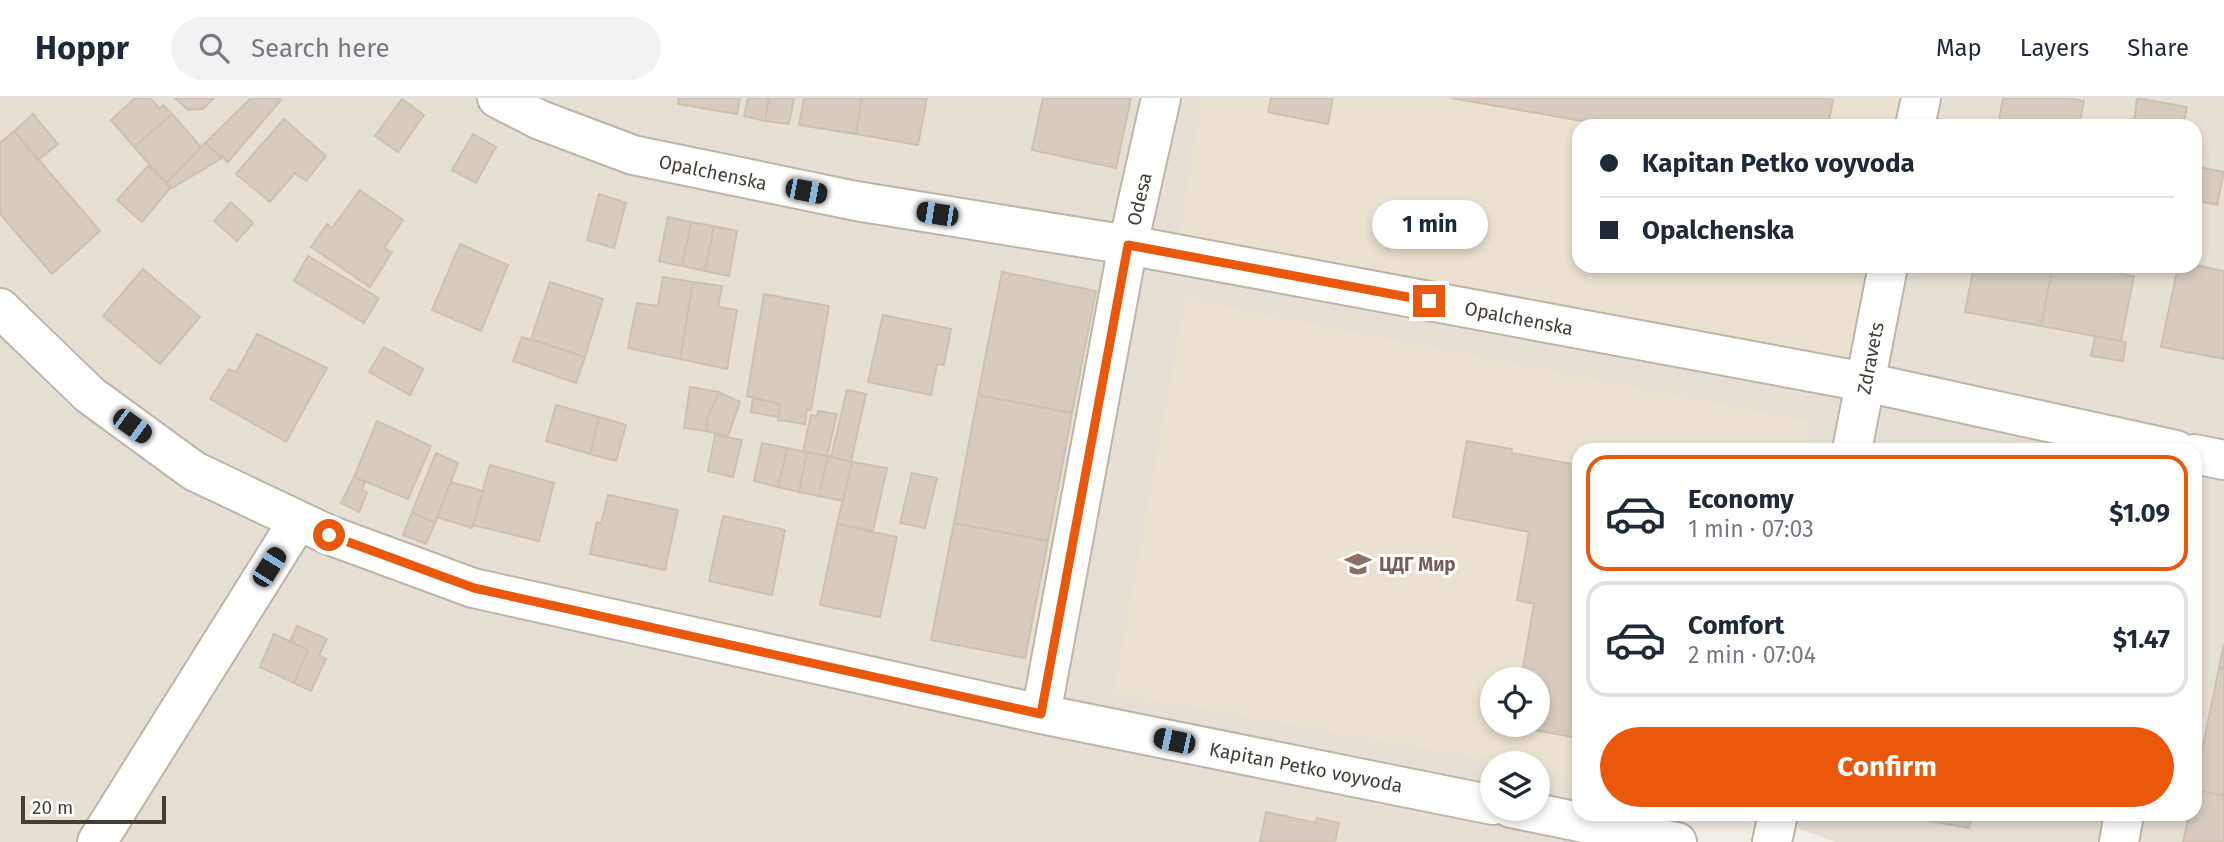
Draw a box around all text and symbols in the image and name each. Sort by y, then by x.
search box [171,17,661,80]
text: Hoppr [35,28,129,68]
icon: search [195,29,233,67]
text: Search here [251,33,390,64]
text: Map [1936,34,1982,62]
text: Layers [2020,34,2089,62]
text: Share [2127,34,2189,62]
text: Kapitan Petko voyvoda [1642,148,1915,179]
street label: Opalchenska [657,150,769,195]
street label: Odesa [1122,170,1157,228]
car [784,177,829,205]
car [915,200,960,228]
callout: 1 min [1371,200,1487,248]
text: 1 min [1402,210,1458,238]
text: Opalchenska [1642,215,1794,246]
route end [1413,285,1445,317]
street label: Opalchenska [1463,297,1575,340]
street label: Zdravets [1852,320,1889,396]
car [109,405,156,447]
icon: car [1604,482,1667,545]
text: Economy [1688,484,1794,515]
text: $1.09 [2109,498,2170,529]
text: 1 min · 07:03 [1688,515,1814,543]
route start [313,519,345,551]
car [249,544,290,590]
school or university icon: ЦДГ Мир [1343,549,1373,579]
place label: ЦДГ Мир [1379,553,1456,576]
icon: car [1604,608,1667,671]
text: Comfort [1688,610,1784,641]
text: $1.47 [2113,624,2170,655]
text: 2 min · 07:04 [1688,641,1816,669]
map controls [1480,667,1550,821]
button: locate [1480,667,1550,737]
car [1152,726,1197,756]
button: Confirm [1600,727,2174,807]
street label: Kapitan Petko voyvoda [1207,737,1404,798]
button: layers [1480,751,1550,821]
scale bar [21,793,166,825]
text: 20 m [32,796,73,819]

